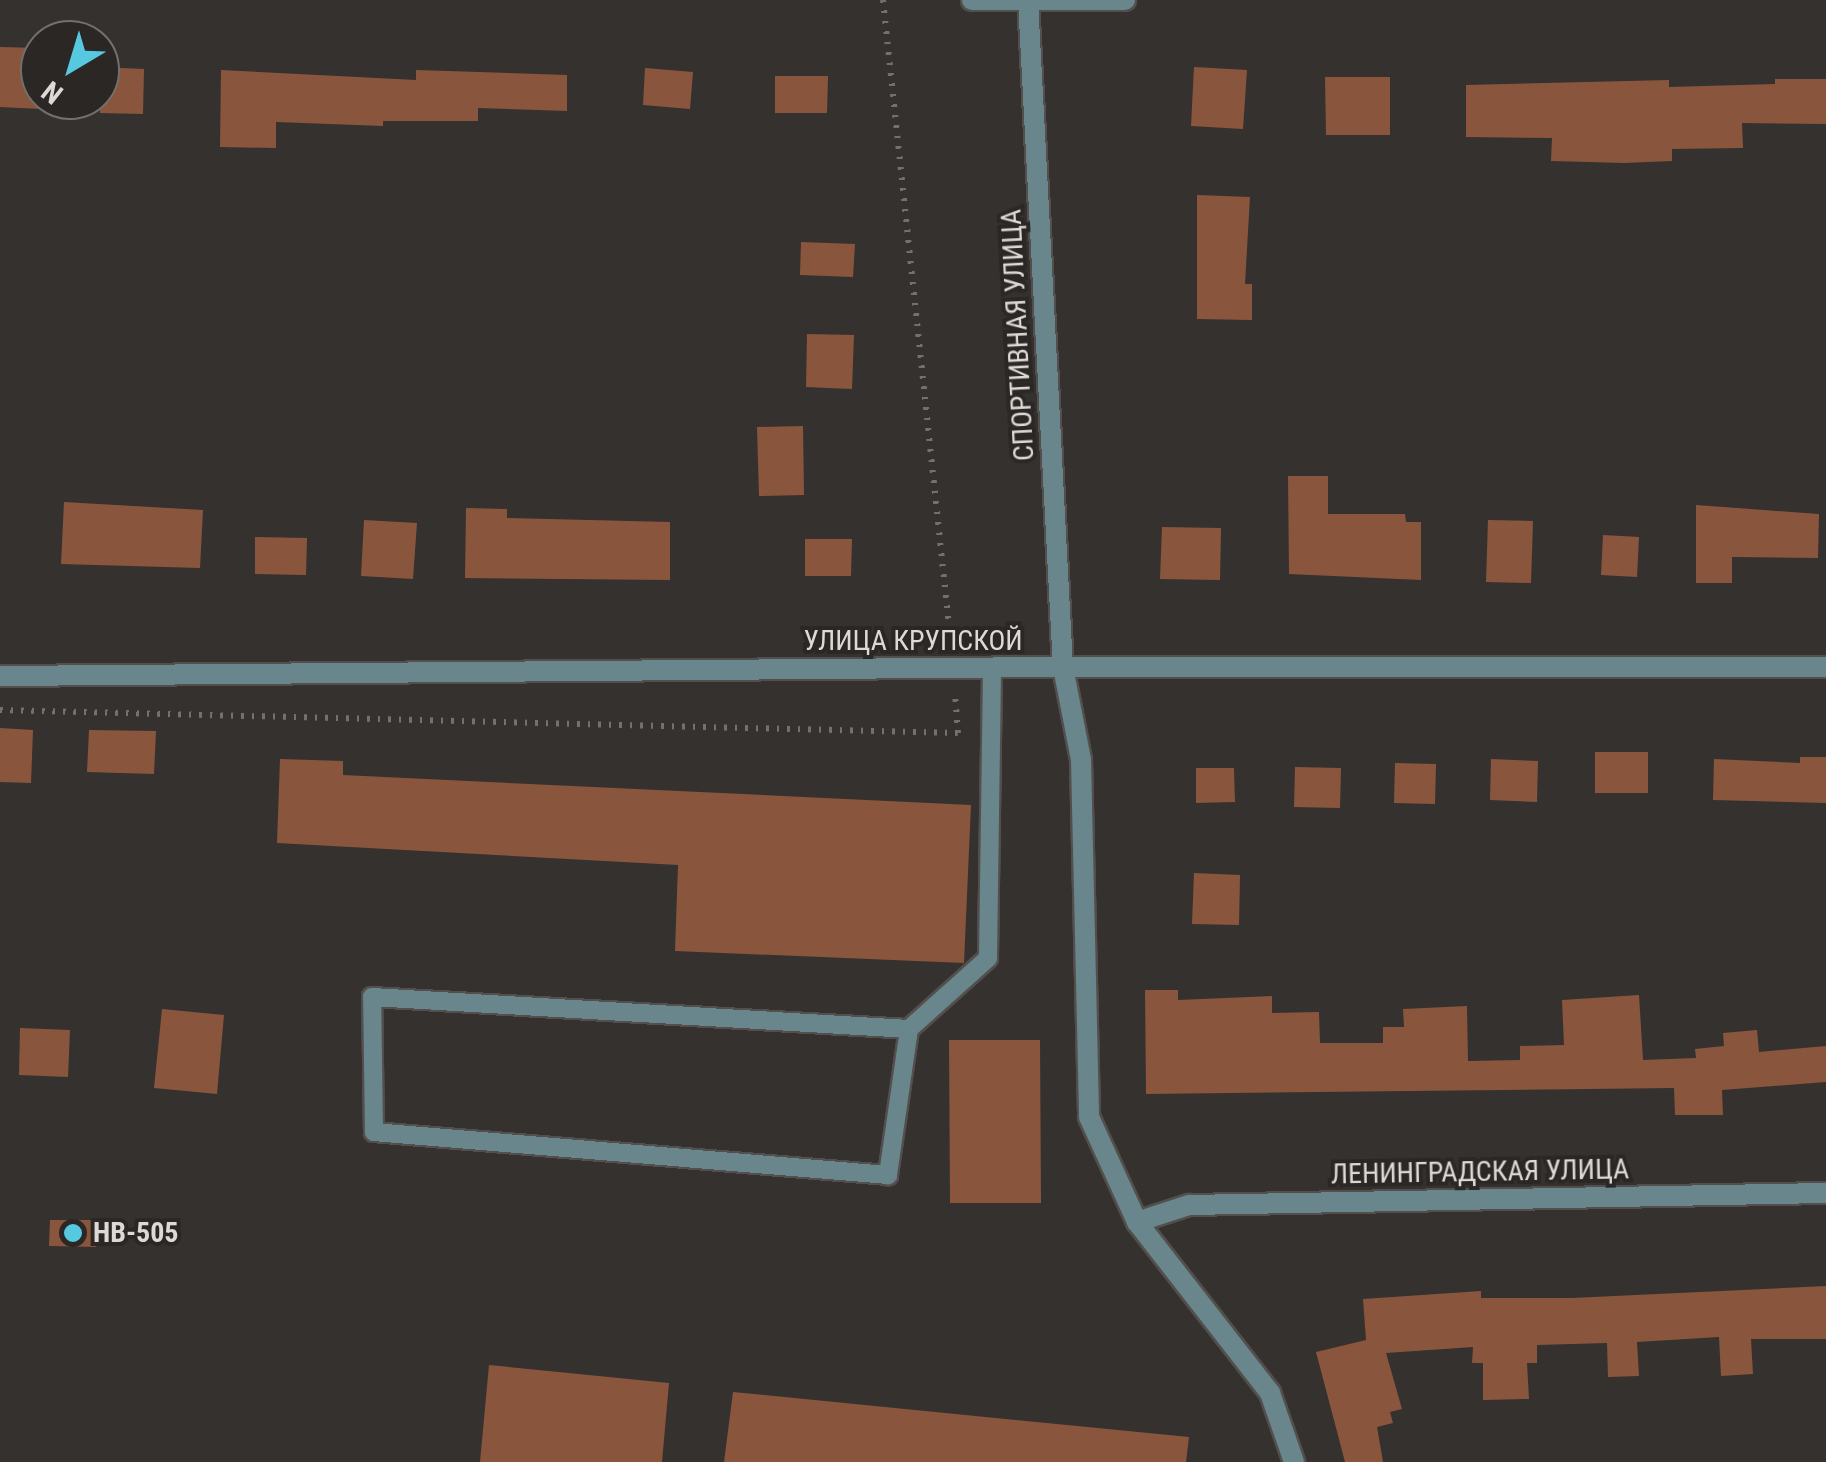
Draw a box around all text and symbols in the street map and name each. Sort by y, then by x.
north arrow [20,20,120,120]
text: N [36,74,69,111]
street label: СПОРТИВНАЯ УЛИЦА [995,208,1041,462]
street label: УЛИЦА КРУПСКОЙ [803,624,1023,658]
street label: ЛЕНИНГРАДСКАЯ УЛИЦА [1330,1153,1630,1191]
place label: НВ-505 [93,1216,178,1250]
marker: НВ-505 [62,1222,84,1244]

